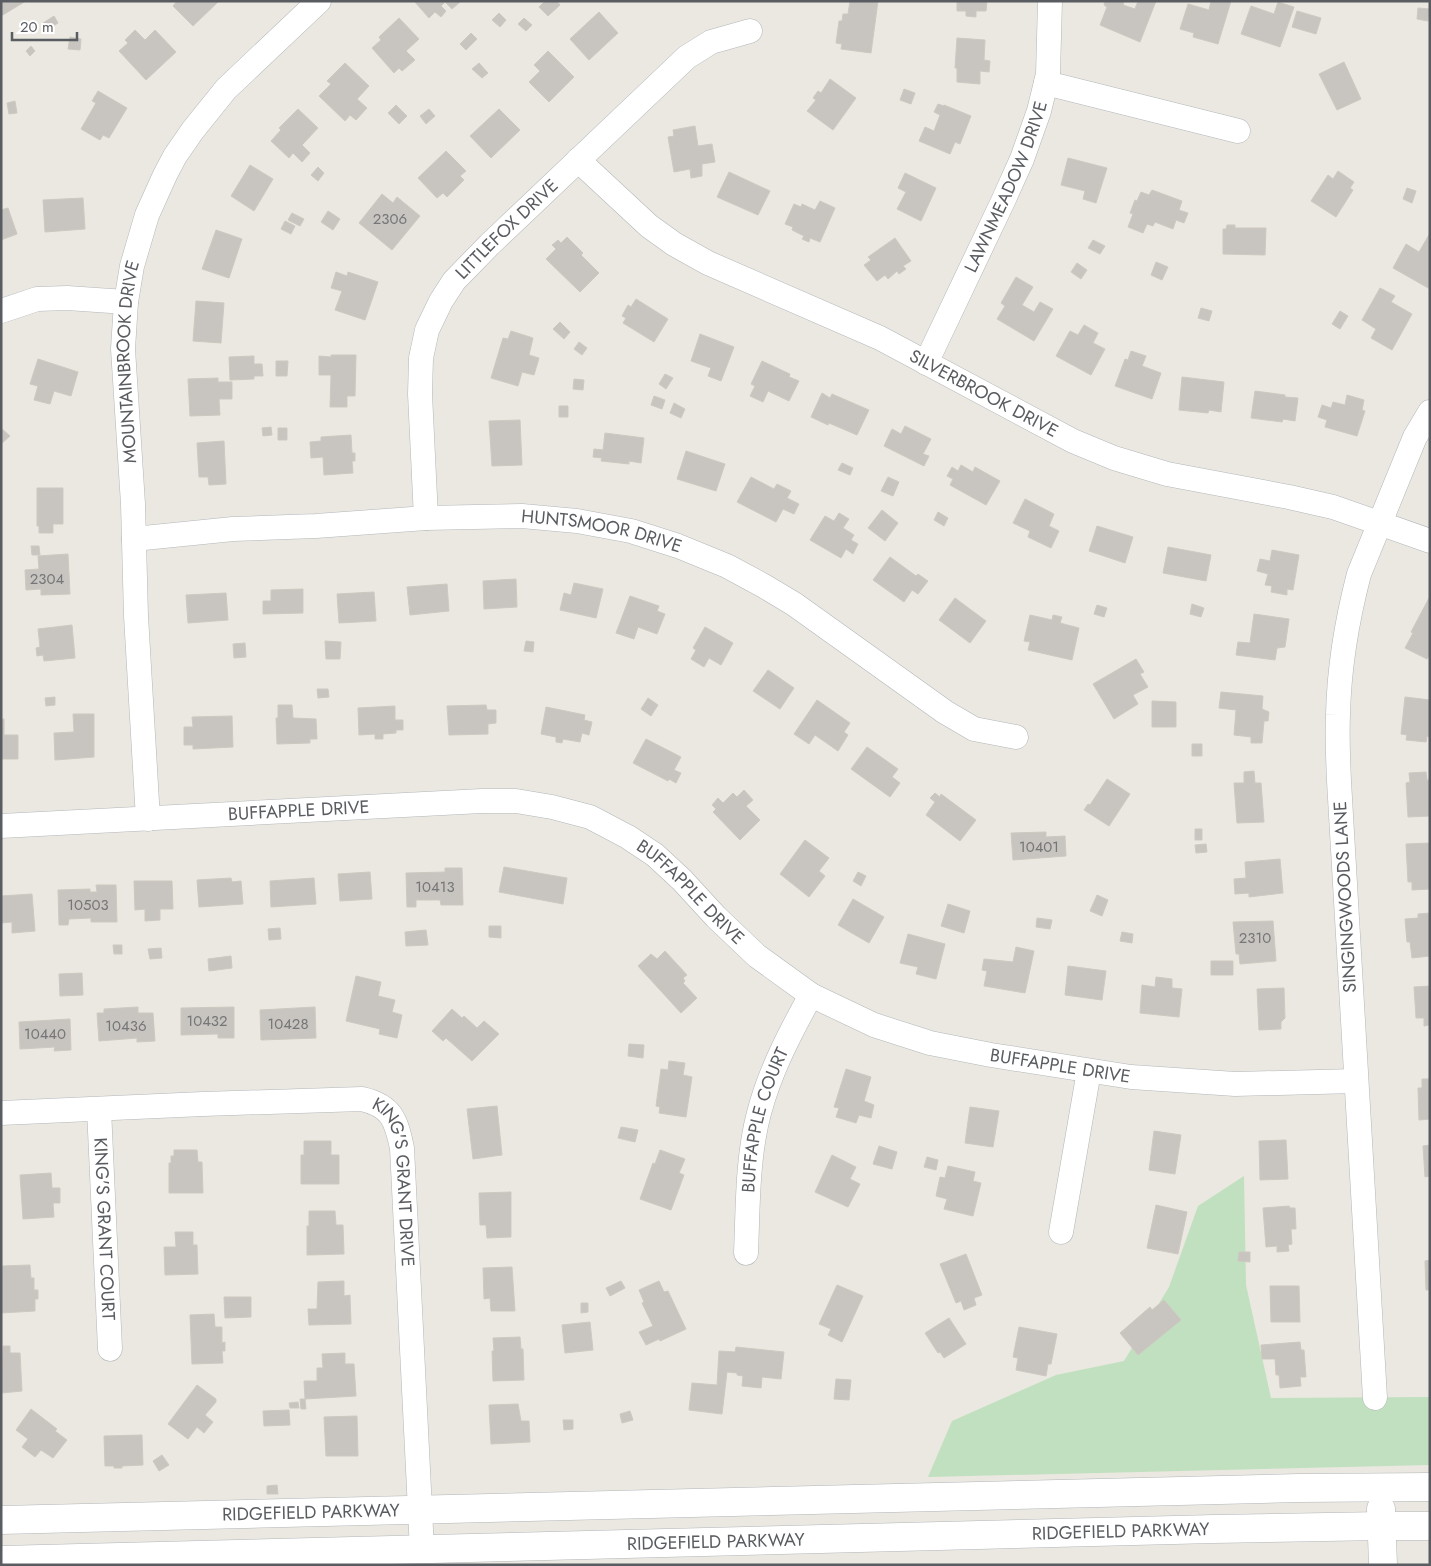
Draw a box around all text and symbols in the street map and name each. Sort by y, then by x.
scale bar [12,10,78,42]
text: 20 m [20,16,54,38]
street label: LAWNMEADOW DRIVE [958,98,1054,277]
street label: LITTLEFOX DRIVE [449,173,564,285]
house number: 2306 [373,208,407,230]
street label: MOUNTAINBROOK DRIVE [110,257,146,464]
street label: SILVERBROOK DRIVE [905,343,1063,444]
street label: HUNTSMOOR DRIVE [520,503,685,559]
house number: 2304 [30,568,64,590]
street label: BUFFAPPLE DRIVE [227,794,370,827]
street label: SINGINGWOODS LANE [1327,801,1363,993]
street label: BUFFAPPLE DRIVE [631,833,750,951]
house number: 10401 [1019,836,1059,858]
house number: 10413 [415,876,455,898]
house number: 10503 [67,894,109,916]
house number: 2310 [1239,927,1271,949]
house number: 10432 [186,1010,228,1032]
house number: 10428 [267,1013,309,1035]
house number: 10436 [105,1015,147,1037]
house number: 10440 [24,1023,66,1045]
street label: BUFFAPPLE DRIVE [988,1042,1132,1090]
street label: BUFFAPPLE COURT [735,1043,795,1194]
street label: KING'S GRANT DRIVE [368,1091,421,1267]
street label: KING'S GRANT COURT [87,1137,122,1321]
street label: RIDGEFIELD PARKWAY [222,1497,401,1528]
street label: RIDGEFIELD PARKWAY [1031,1516,1211,1547]
street label: RIDGEFIELD PARKWAY [627,1526,806,1557]

